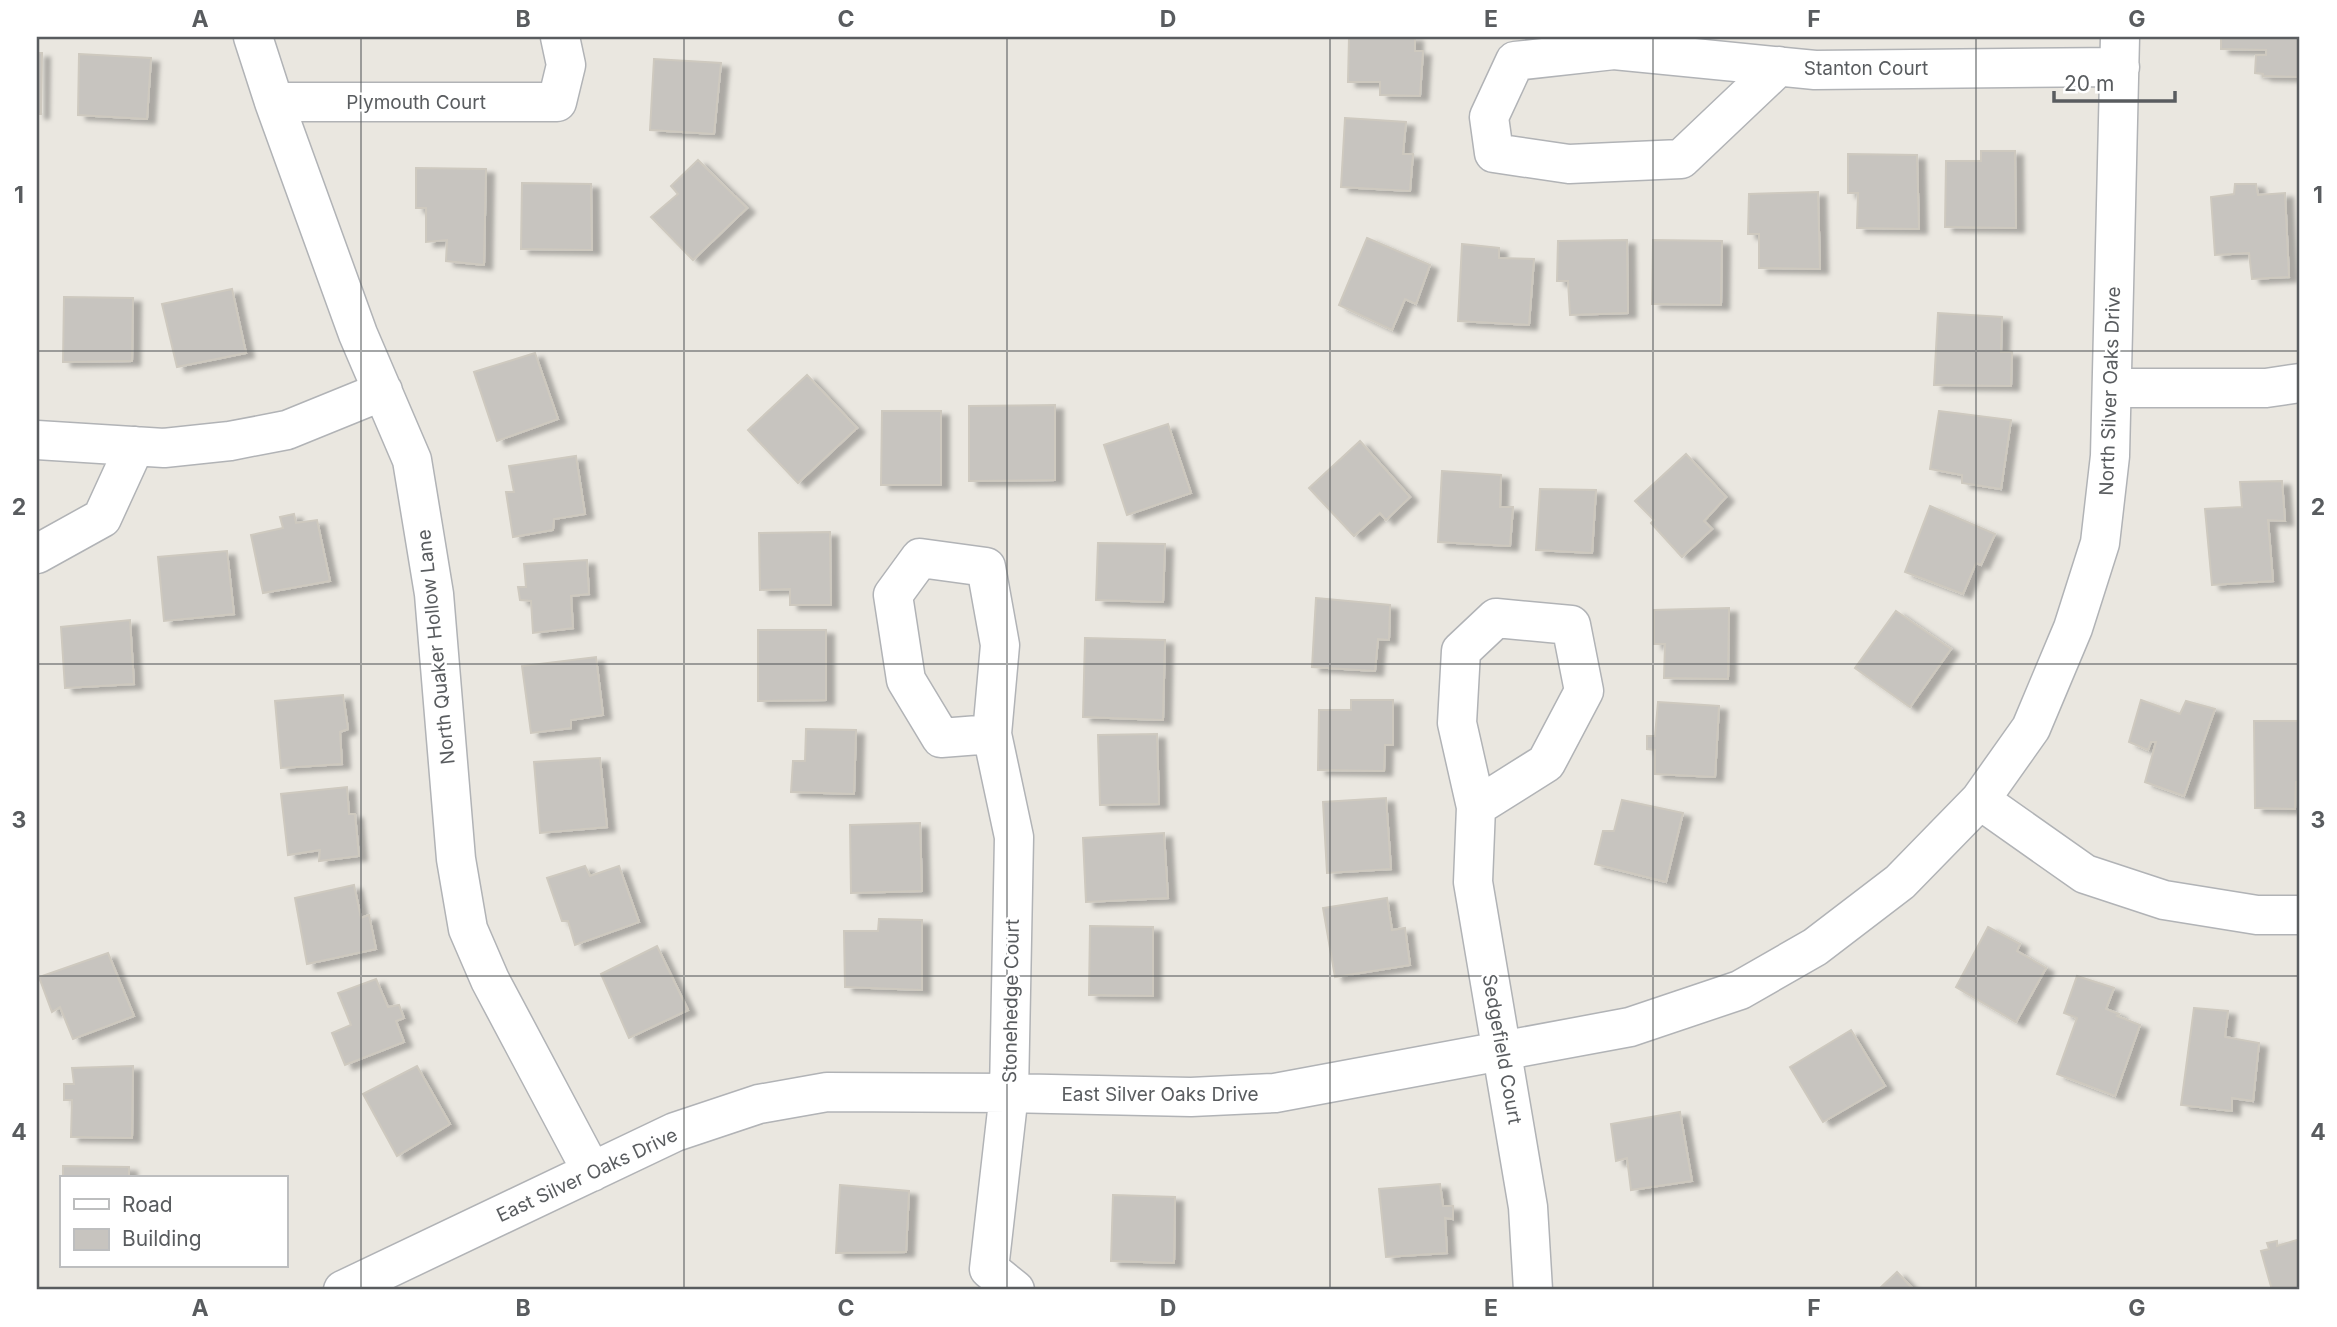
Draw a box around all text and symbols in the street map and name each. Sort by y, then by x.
text: A [191,5,209,33]
text: B [515,5,531,33]
text: C [837,5,855,33]
text: D [1160,5,1176,33]
text: E [1484,5,1498,33]
text: F [1807,5,1821,33]
text: G [2128,5,2146,33]
street label: Stanton Court [1804,57,1928,80]
scale bar [2054,60,2174,104]
text: 20 m [2064,71,2114,96]
street label: Plymouth Court [346,91,486,114]
text: 1 [14,181,24,209]
text: 1 [2313,181,2323,209]
street label: North Silver Oaks Drive [2095,286,2125,496]
text: 2 [12,493,26,521]
text: 2 [2311,493,2325,521]
street label: North Quaker Hollow Lane [412,528,460,766]
text: 3 [12,806,26,834]
text: 3 [2311,806,2325,834]
street label: Stonehedge Court [998,919,1024,1083]
street label: Sedgefield Court [1477,972,1527,1126]
street label: East Silver Oaks Drive [1061,1083,1259,1106]
text: 4 [11,1118,27,1146]
text: 4 [2310,1118,2326,1146]
street label: East Silver Oaks Drive [493,1123,681,1227]
legend [60,1176,287,1268]
text: Road [122,1192,173,1217]
text: Building [122,1226,202,1251]
text: A [191,1294,209,1322]
text: B [515,1294,531,1322]
text: C [837,1294,855,1322]
text: D [1160,1294,1176,1322]
text: E [1484,1294,1498,1322]
text: F [1807,1294,1821,1322]
text: G [2128,1294,2146,1322]

